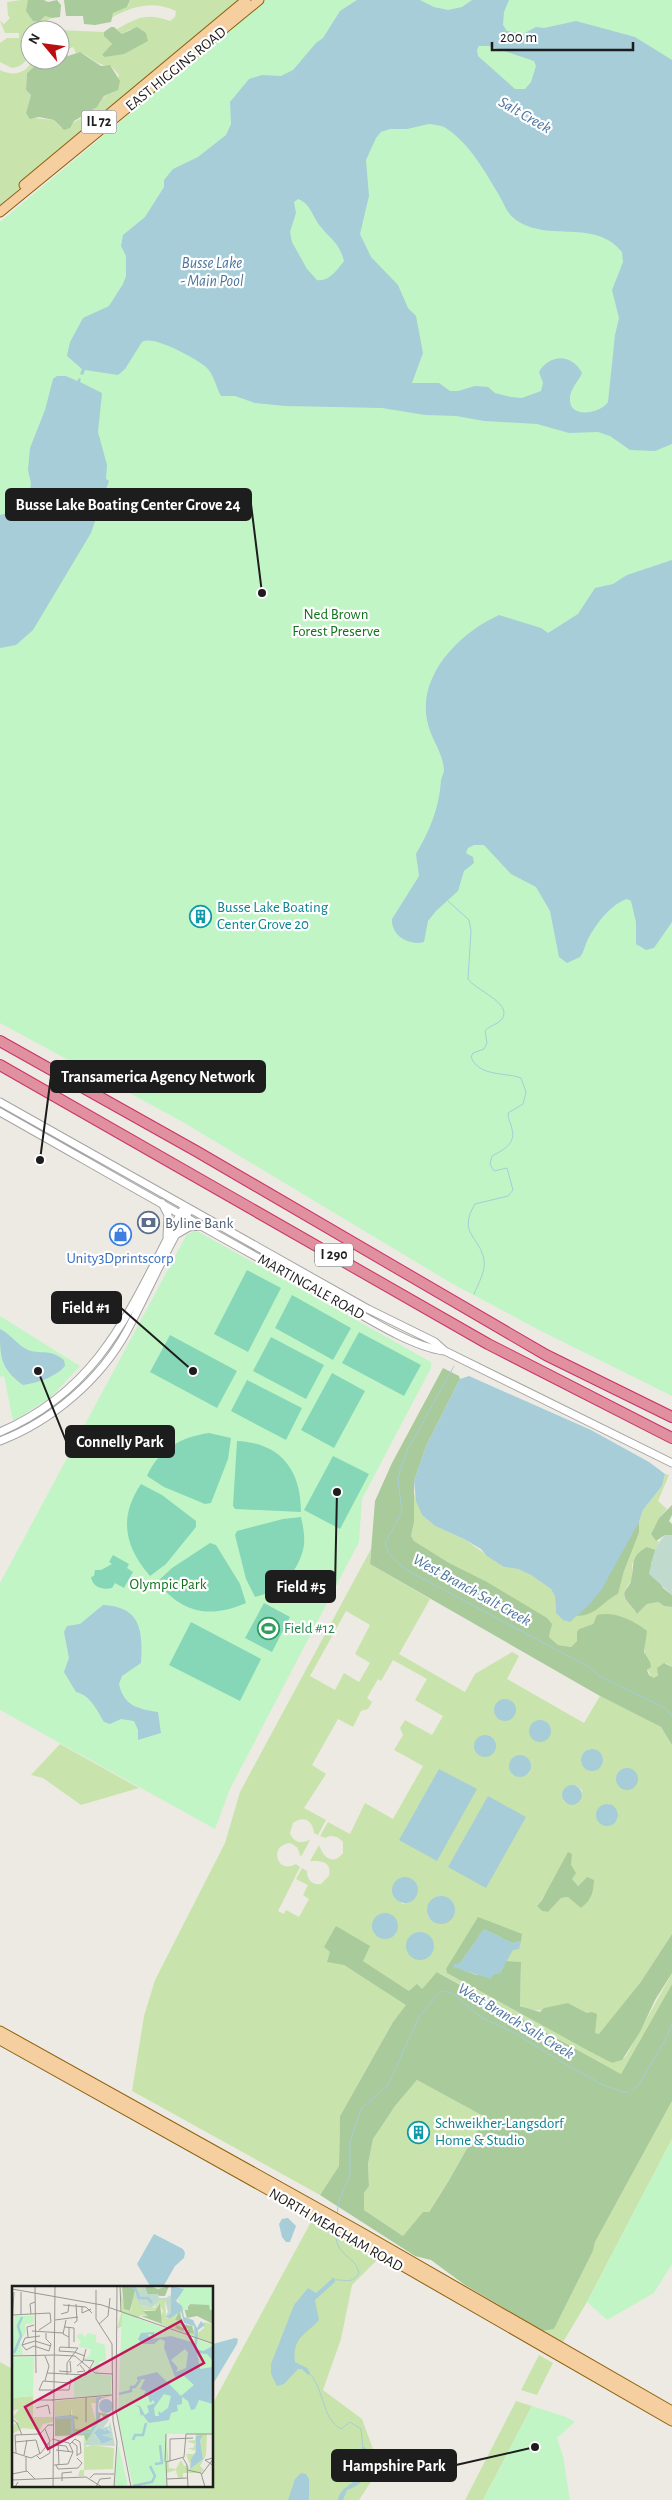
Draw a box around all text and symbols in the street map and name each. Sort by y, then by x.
north arrow [20,20,70,70]
scale bar [492,20,633,52]
street label: EAST HIGGINS ROAD [123,24,229,114]
text: 200 m [500,30,537,45]
text: N [26,32,43,47]
water label: Salt Creek [496,94,554,136]
road number: IL 72 [82,110,116,134]
water label: Busse Lake - Main Pool [180,255,244,289]
callout: Busse Lake Boating Center Grove 24 [6,489,251,520]
text: Busse Lake Boating Center Grove 24 [15,497,241,513]
park label: Ned Brown Forest Preserve [292,607,380,639]
place label: Busse Lake Boating Center Grove 20 [217,900,329,932]
building icon: Busse Lake Boating Center Grove 20 [189,904,213,928]
callout: Transamerica Agency Network [51,1061,265,1092]
text: Transamerica Agency Network [61,1069,255,1086]
bank icon: Byline Bank [137,1211,161,1235]
place label: Byline Bank [165,1216,234,1231]
shop icon: Unity3Dprintscorp [108,1223,132,1247]
road number: I 290 [315,1244,353,1266]
place label: Unity3Dprintscorp [66,1251,174,1266]
street label: MARTINGALE ROAD [255,1252,367,1323]
callout: Field #1 [52,1292,121,1323]
text: Field #1 [62,1300,110,1316]
callout: Connelly Park [66,1426,174,1457]
text: Connelly Park [76,1434,164,1451]
water label: West Branch Salt Creek [410,1551,534,1629]
callout: Field #5 [266,1571,335,1602]
park label: Olympic Park [129,1577,207,1592]
text: Field #5 [276,1579,326,1595]
sports icon: Field #12 [256,1616,280,1640]
place label: Field #12 [284,1621,335,1636]
water label: West Branch Salt Creek [455,1980,577,2062]
place label: Schweikher-Langsdorf Home & Studio [435,2116,565,2148]
building icon: Schweikher-Langsdorf Home & Studio [407,2120,431,2144]
street label: NORTH MEACHAM ROAD [267,2186,406,2275]
inset map [12,2286,214,2488]
callout: Hampshire Park [332,2450,456,2481]
text: Hampshire Park [342,2458,446,2474]

